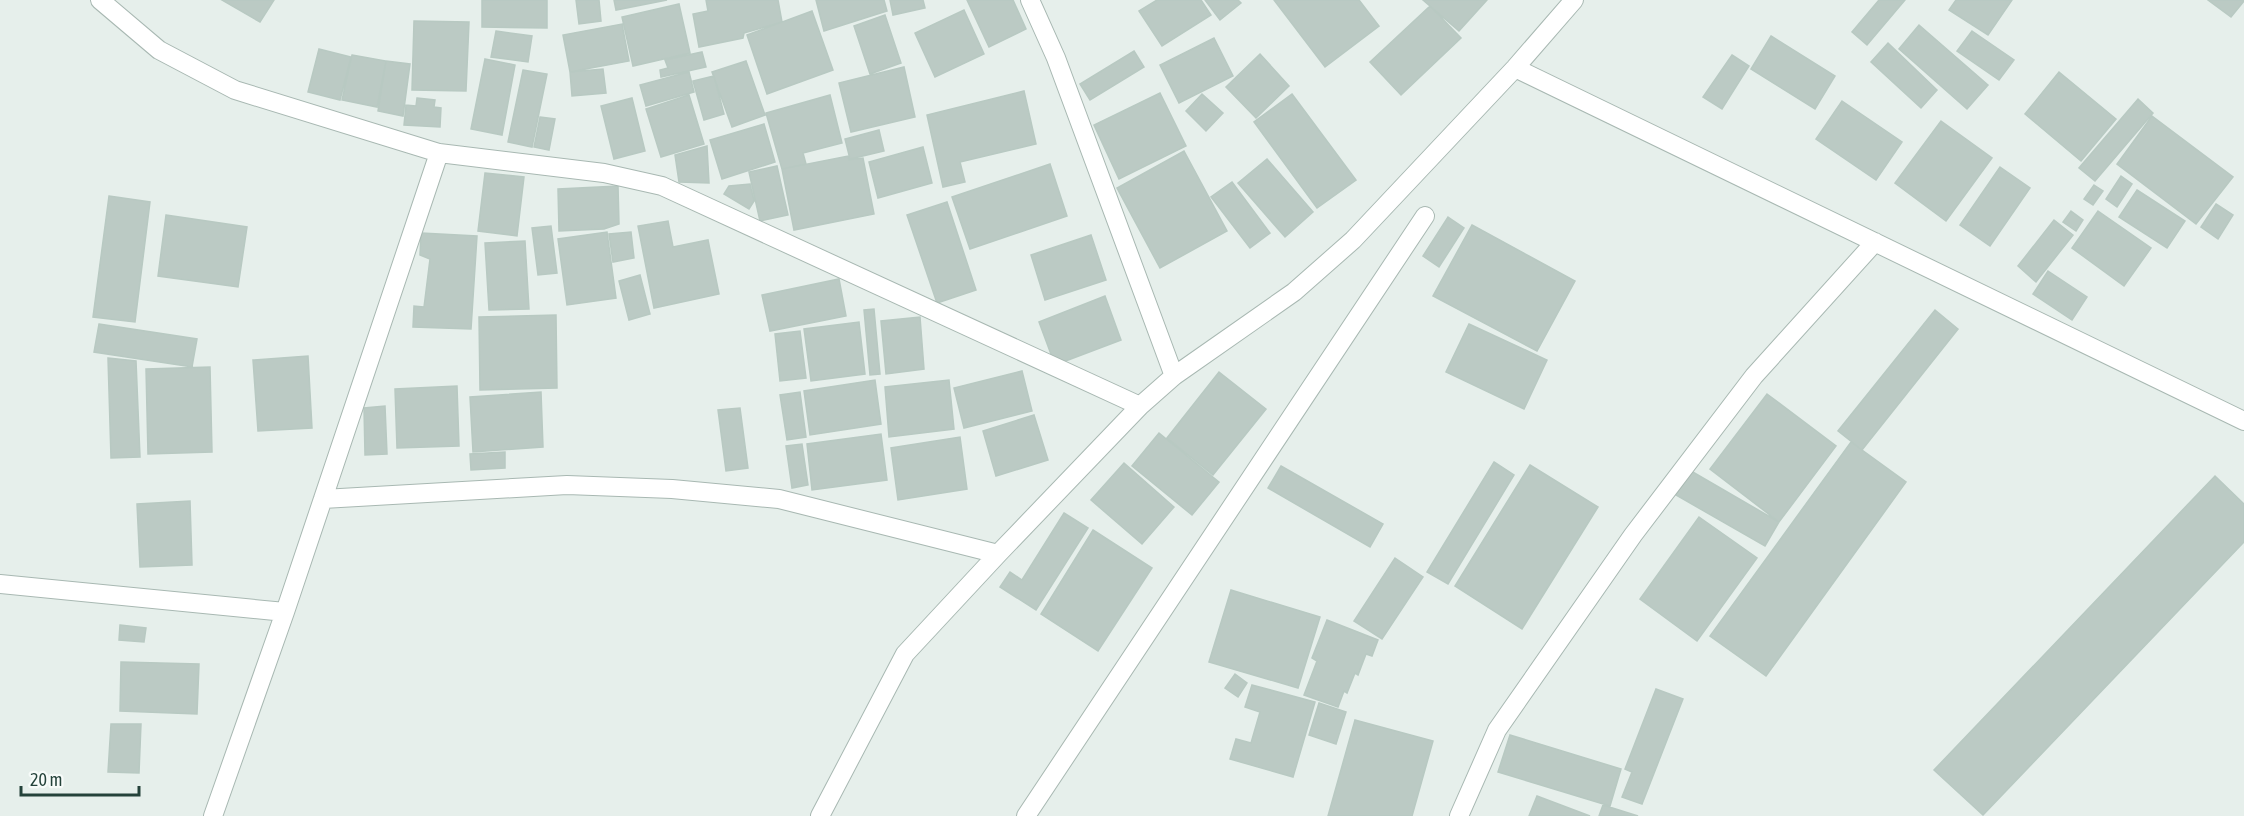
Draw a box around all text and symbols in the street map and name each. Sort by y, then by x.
scale bar [21,759,140,797]
text: 20 m [30,769,62,790]

